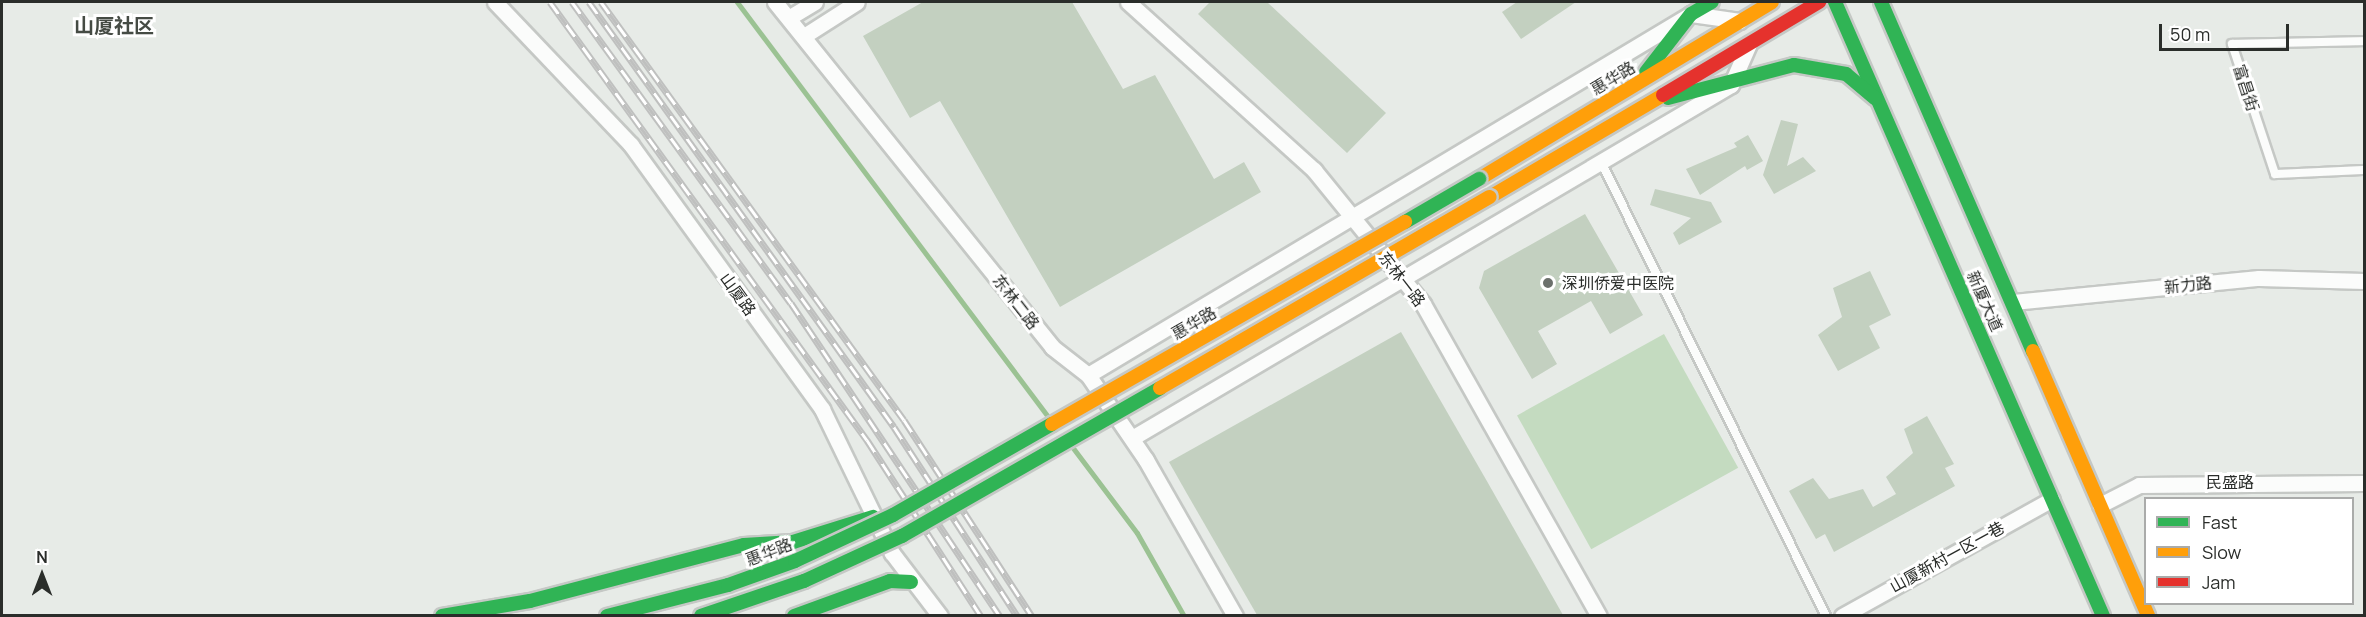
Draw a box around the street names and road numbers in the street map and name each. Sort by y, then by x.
street label: 惠华路 [1587,57,1639,99]
street label: 富昌街 [2229,62,2263,114]
street label: 东林一路 [1375,248,1429,310]
street label: 新厦大道 [1963,268,2007,334]
street label: 山厦路 [716,269,760,319]
street label: 东林二路 [989,271,1043,333]
street label: 新力路 [2163,273,2213,297]
street label: 惠华路 [1168,303,1220,343]
street label: 民盛路 [2206,472,2254,492]
street label: 山厦新村一区一巷 [1886,518,2008,596]
street label: 惠华路 [743,534,795,570]

